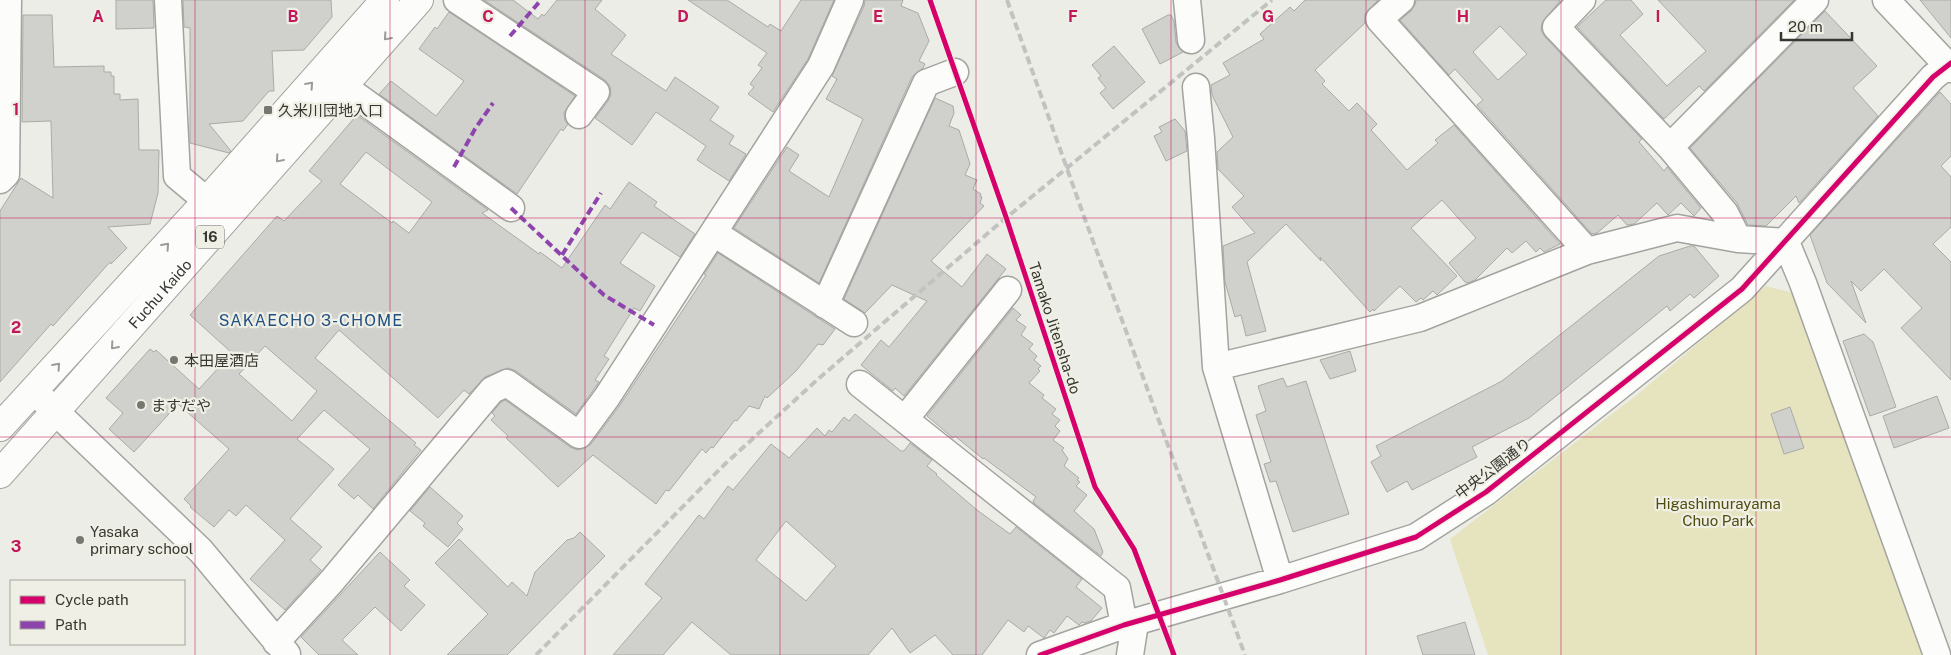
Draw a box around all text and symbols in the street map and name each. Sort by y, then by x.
text: A [92,7,104,26]
text: B [288,7,299,26]
text: C [482,7,494,26]
text: D [677,7,689,26]
text: E [873,7,883,26]
text: F [1068,7,1078,26]
text: G [1262,7,1274,26]
text: H [1457,7,1469,26]
text: I [1656,7,1660,26]
scale bar [1781,10,1852,42]
text: 20 m [1788,18,1823,35]
one-way arrow [383,31,392,40]
one-way arrow [304,82,313,91]
text: 1 [13,100,19,119]
place label: 久米川団地入口 [278,102,383,119]
marker: 久米川団地入口 [262,104,274,116]
one-way arrow [276,153,285,162]
road number: 16 [196,226,224,248]
one-way arrow [160,242,169,251]
street label: Fuchu Kaido [125,256,195,331]
street label: Tamako Jitensha-do [1026,260,1084,396]
district label: SAKAECHO 3-CHOME [219,311,403,330]
text: 2 [11,318,21,337]
one-way arrow [111,341,120,350]
place label: 本田屋酒店 [184,352,259,369]
marker: 本田屋酒店 [168,354,180,366]
one-way arrow [51,363,60,372]
place label: ますだや [151,397,211,414]
marker: ますだや [135,399,147,411]
street label: 中央公園通り [1452,434,1534,502]
park label: Higashimurayama Chuo Park [1655,495,1781,529]
place label: Yasaka primary school [90,523,193,557]
marker: Yasaka primary school [74,534,86,546]
text: 3 [11,537,21,556]
legend [10,580,185,645]
text: Cycle path [55,591,129,608]
text: Path [55,616,87,633]

